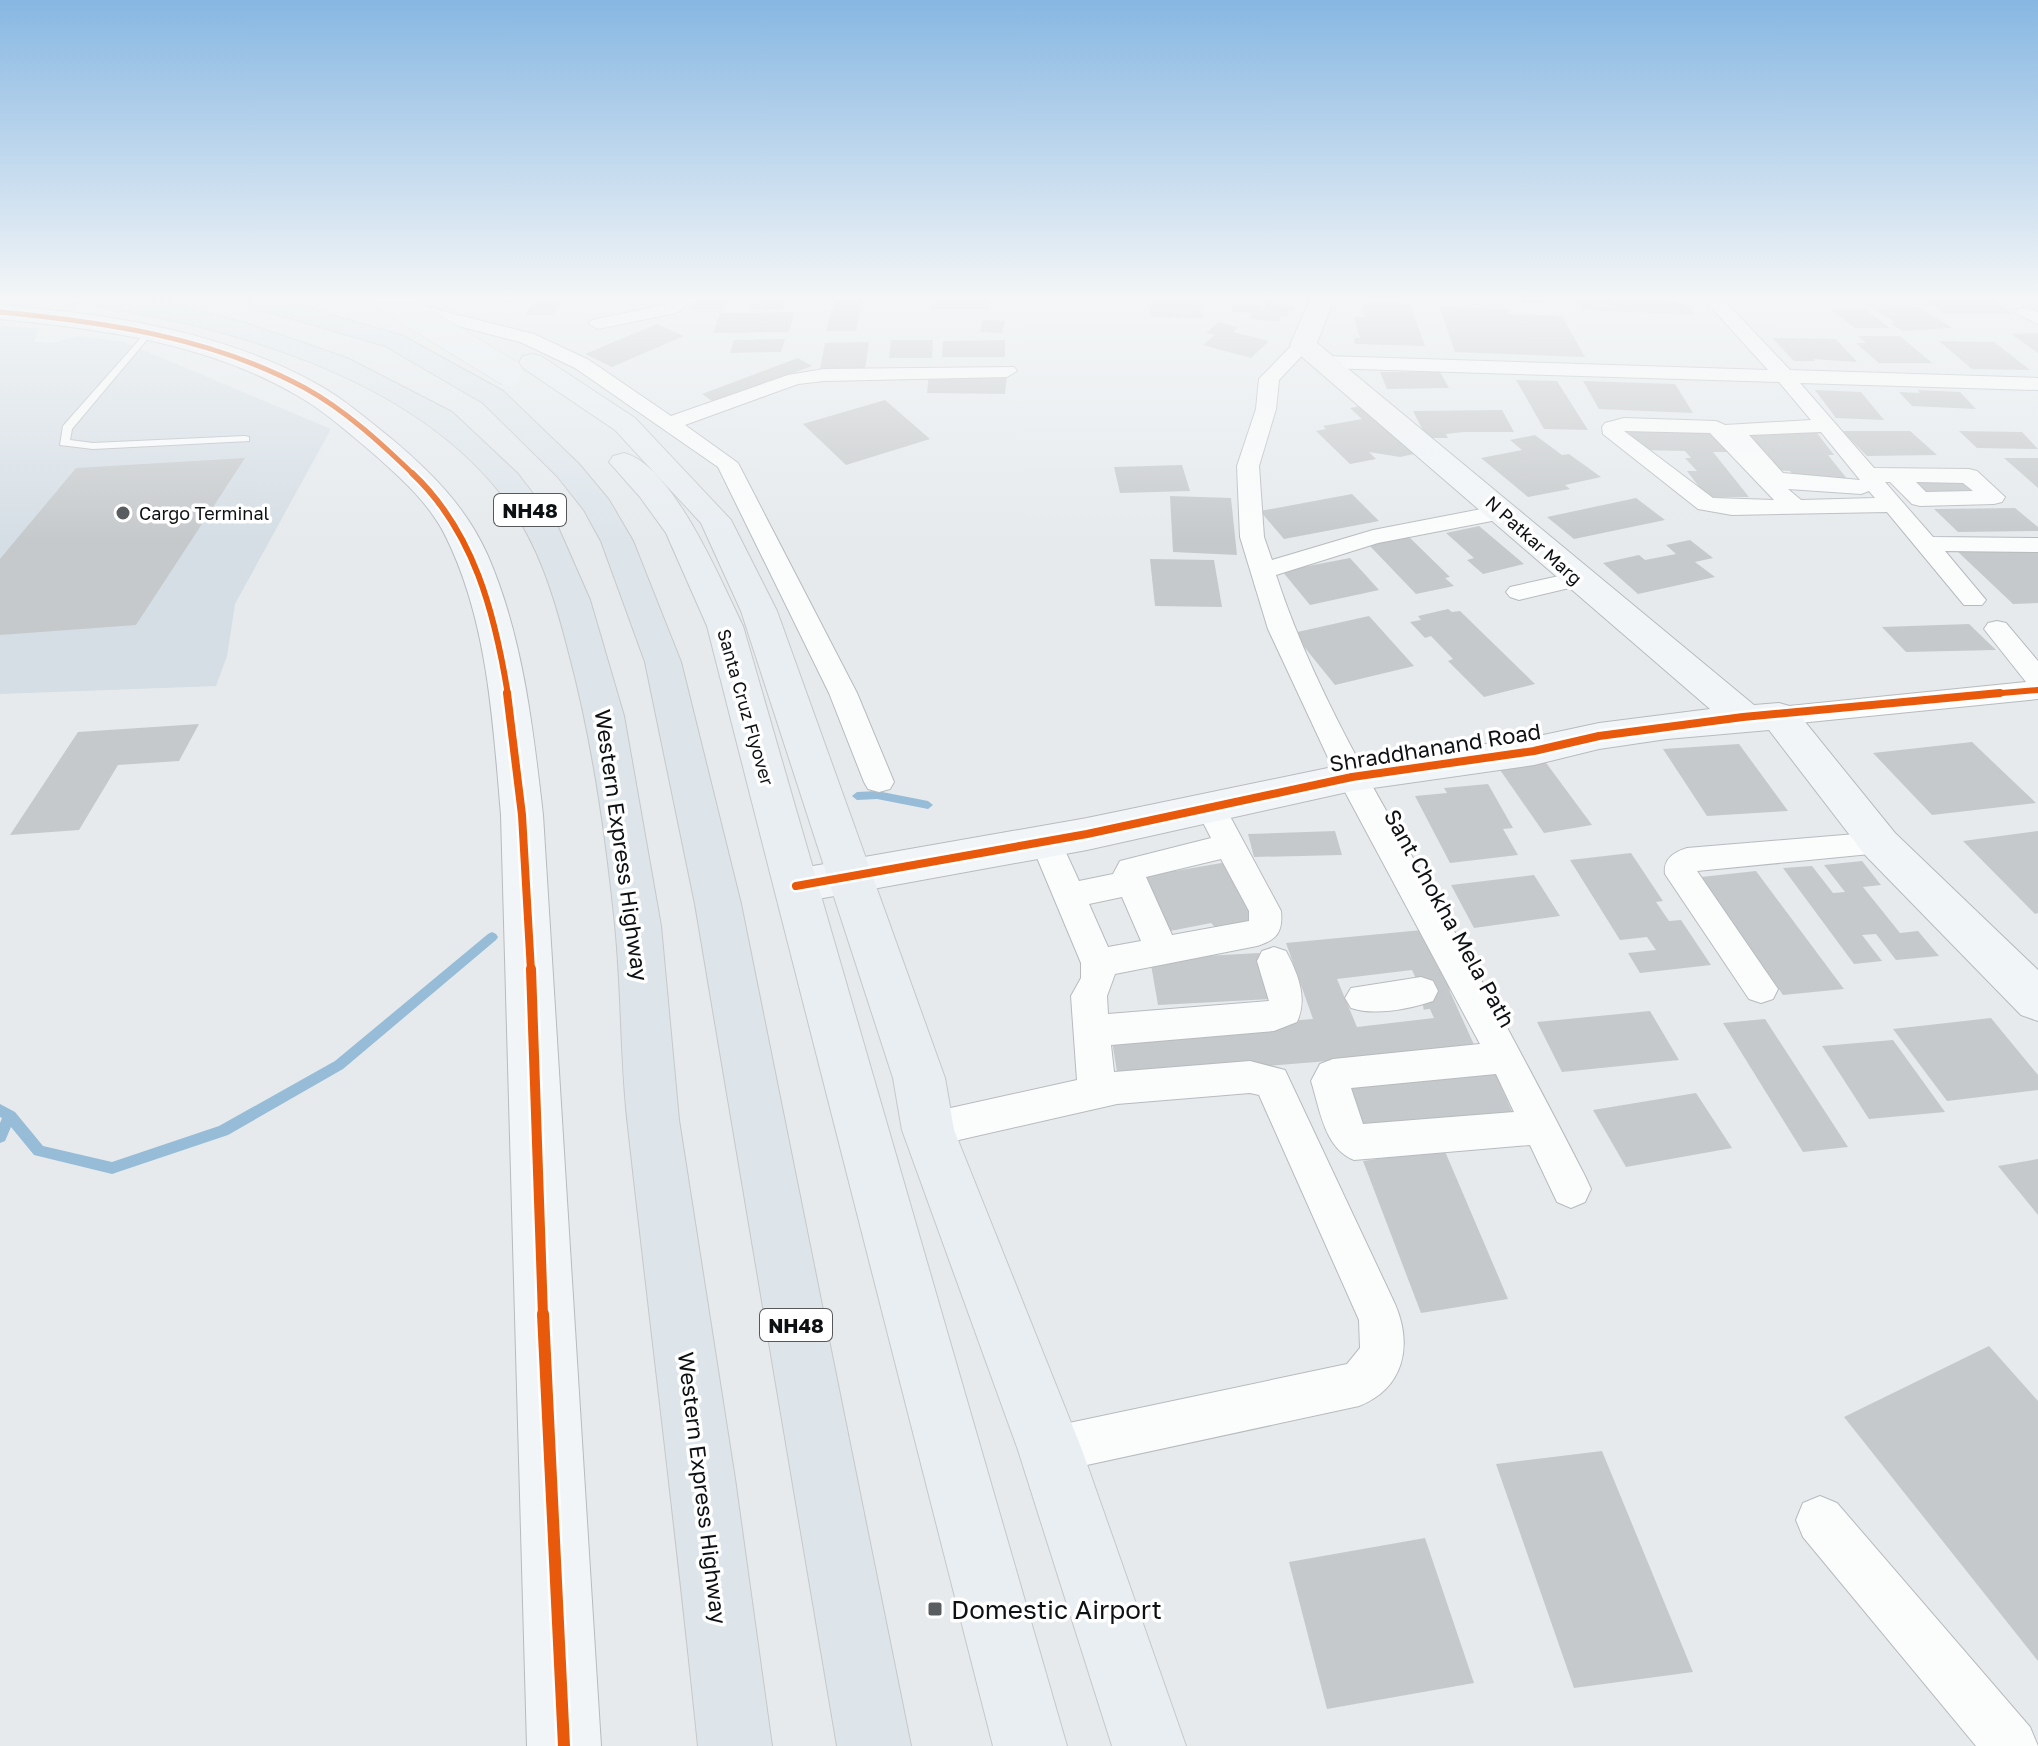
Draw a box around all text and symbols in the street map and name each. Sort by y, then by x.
street label: N Patkar Marg [1481,491,1587,589]
road number: NH48 [494,494,566,526]
place label: Cargo Terminal [139,502,270,524]
marker: Cargo Terminal [114,504,132,522]
street label: Santa Cruz Flyover [713,626,779,788]
street label: Western Express Highway [590,707,654,983]
street label: Shraddhanand Road [1327,717,1543,777]
street label: Sant Chokha Mela Path [1379,804,1521,1032]
road number: NH48 [760,1309,832,1341]
street label: Western Express Highway [673,1350,733,1626]
place label: Domestic Airport [951,1594,1162,1625]
marker: Domestic Airport [926,1600,944,1618]

